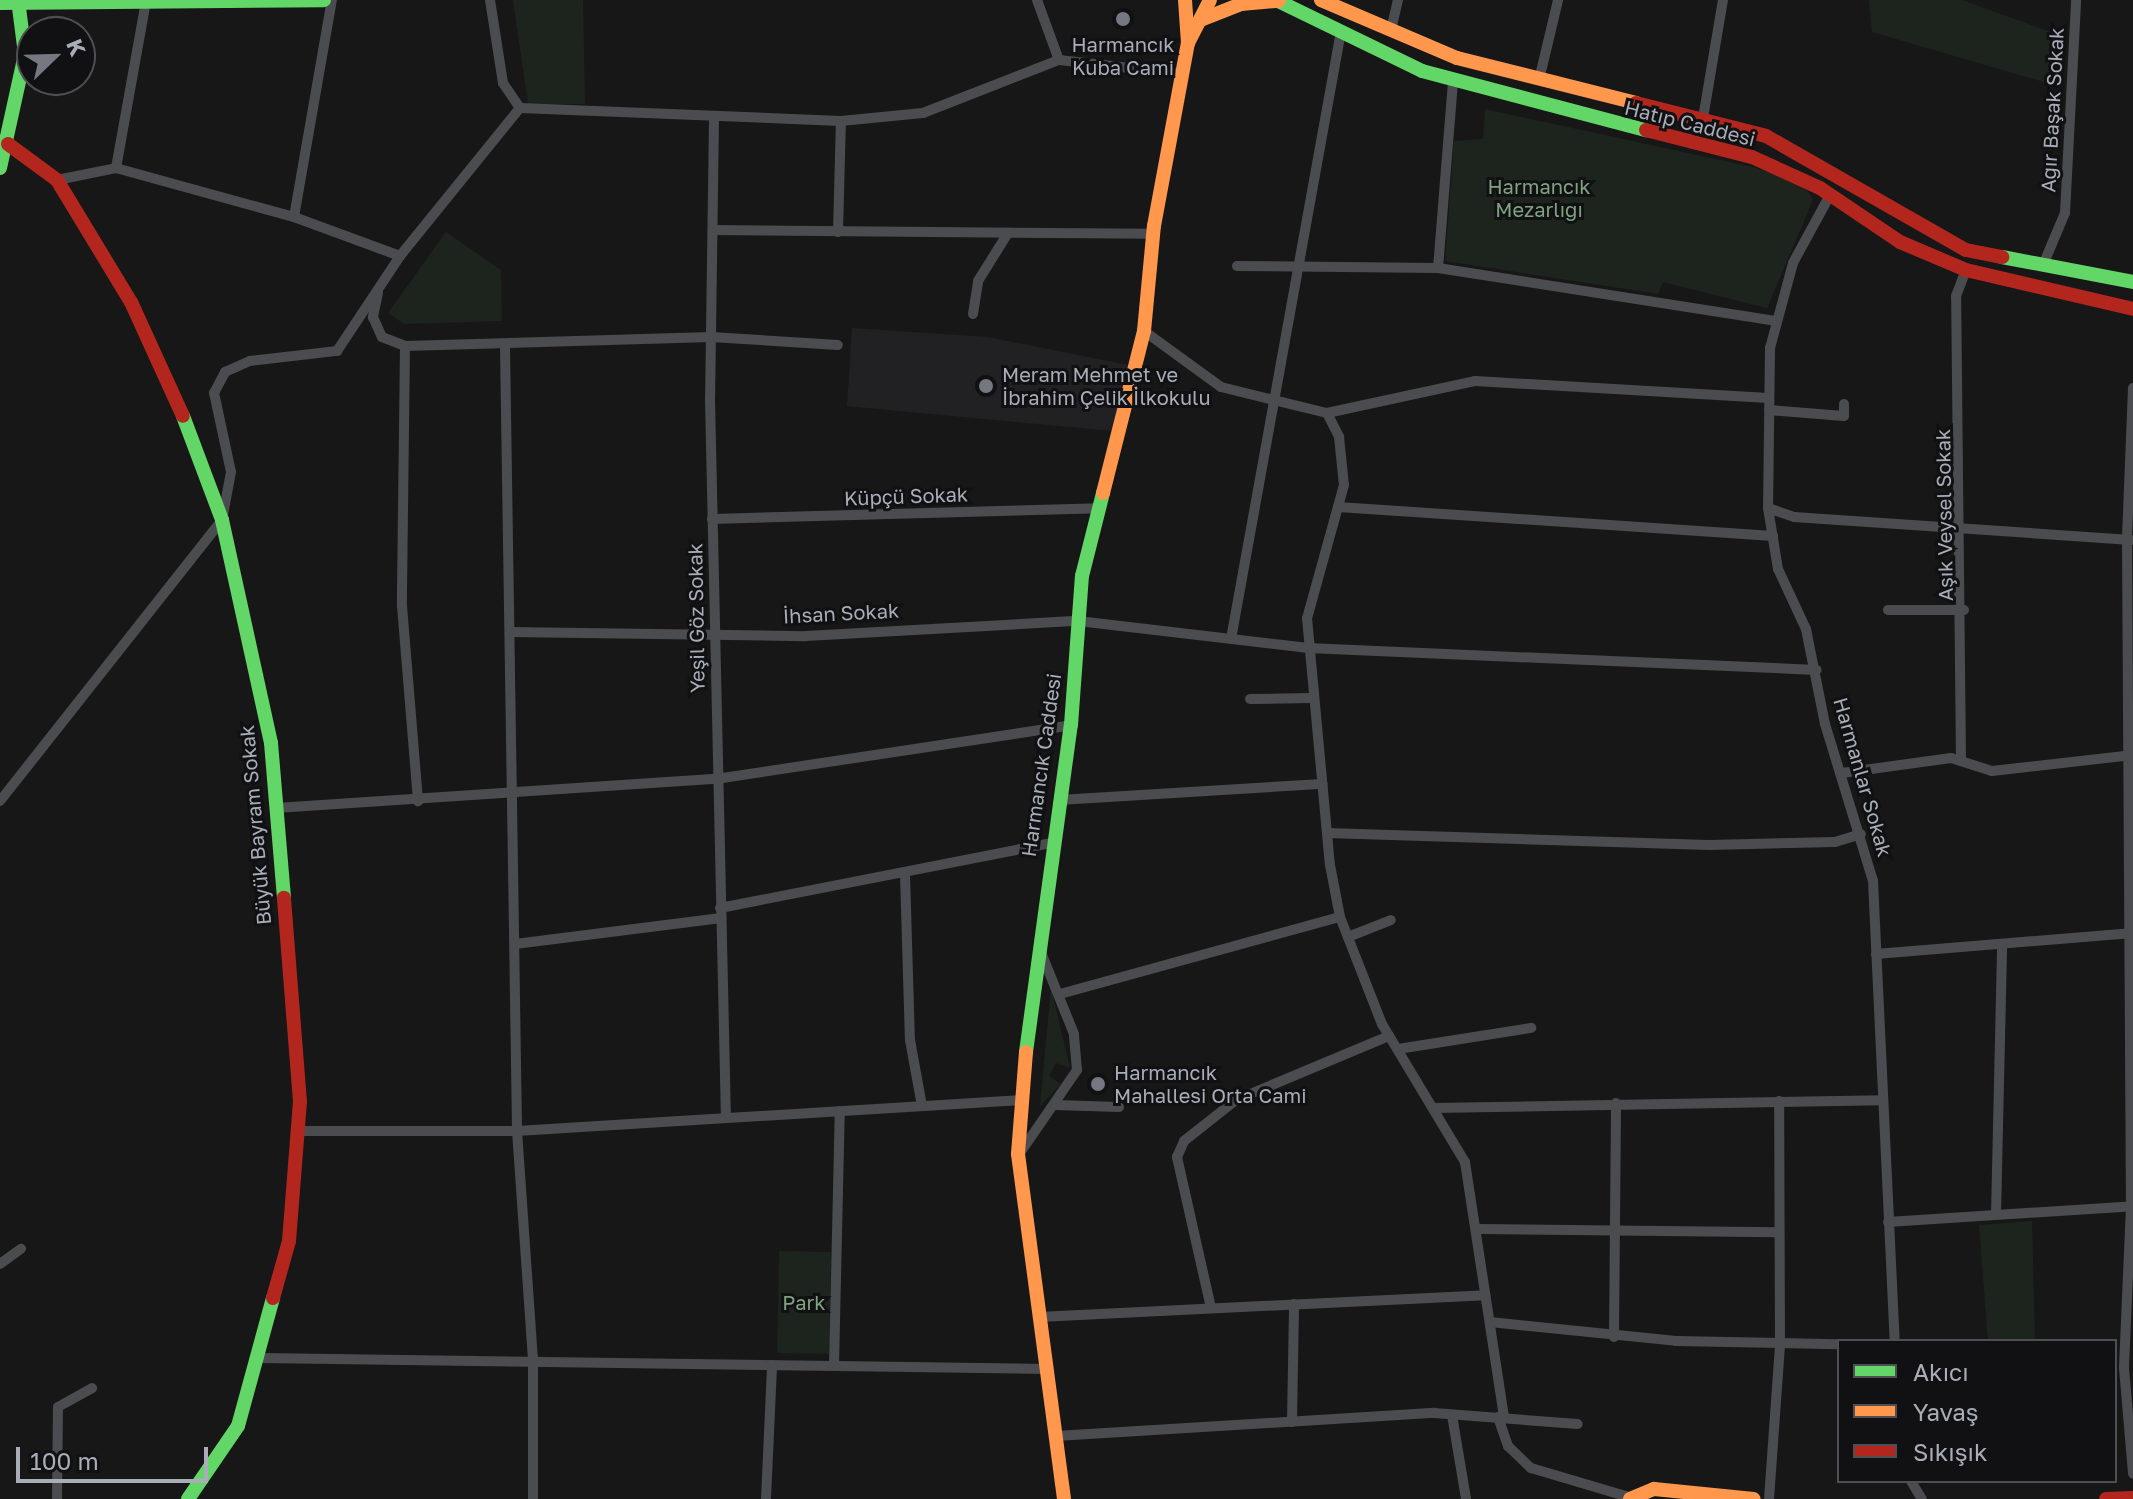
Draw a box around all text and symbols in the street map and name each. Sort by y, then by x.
marker: Harmancık Kuba Cami [1114,10,1132,28]
north arrow [16,16,96,96]
street label: Ağır Başak Sokak [2036,27,2068,193]
place label: Harmancık Kuba Cami [1071,32,1175,79]
text: K [61,35,92,60]
street label: Hatıp Caddesi [1622,95,1758,151]
park label: Harmancık Mezarlığı [1487,175,1591,222]
place label: Meram Mehmet ve İbrahim Çelik İlkokulu [1002,362,1211,409]
marker: Meram Mehmet ve İbrahim Çelik İlkokulu [977,377,995,395]
street label: Aşık Veysel Sokak [1930,429,1958,601]
street label: Küpçü Sokak [843,482,969,510]
street label: Yeşil Göz Sokak [683,543,709,693]
street label: İhsan Sokak [782,598,900,628]
street label: Harmancık Caddesi [1016,672,1066,858]
street label: Harmanlar Sokak [1829,695,1897,859]
street label: Büyük Bayram Sokak [234,724,276,926]
place label: Harmancık Mahallesi Orta Cami [1114,1060,1307,1107]
marker: Harmancık Mahallesi Orta Cami [1089,1075,1107,1093]
park label: Park [782,1290,826,1314]
legend [1837,1339,2117,1483]
text: Akıcı [1913,1357,1969,1386]
text: Yavaş [1913,1397,1979,1426]
scale bar [20,1431,212,1481]
text: Sıkışık [1913,1437,1988,1466]
text: 100 m [30,1446,99,1475]

